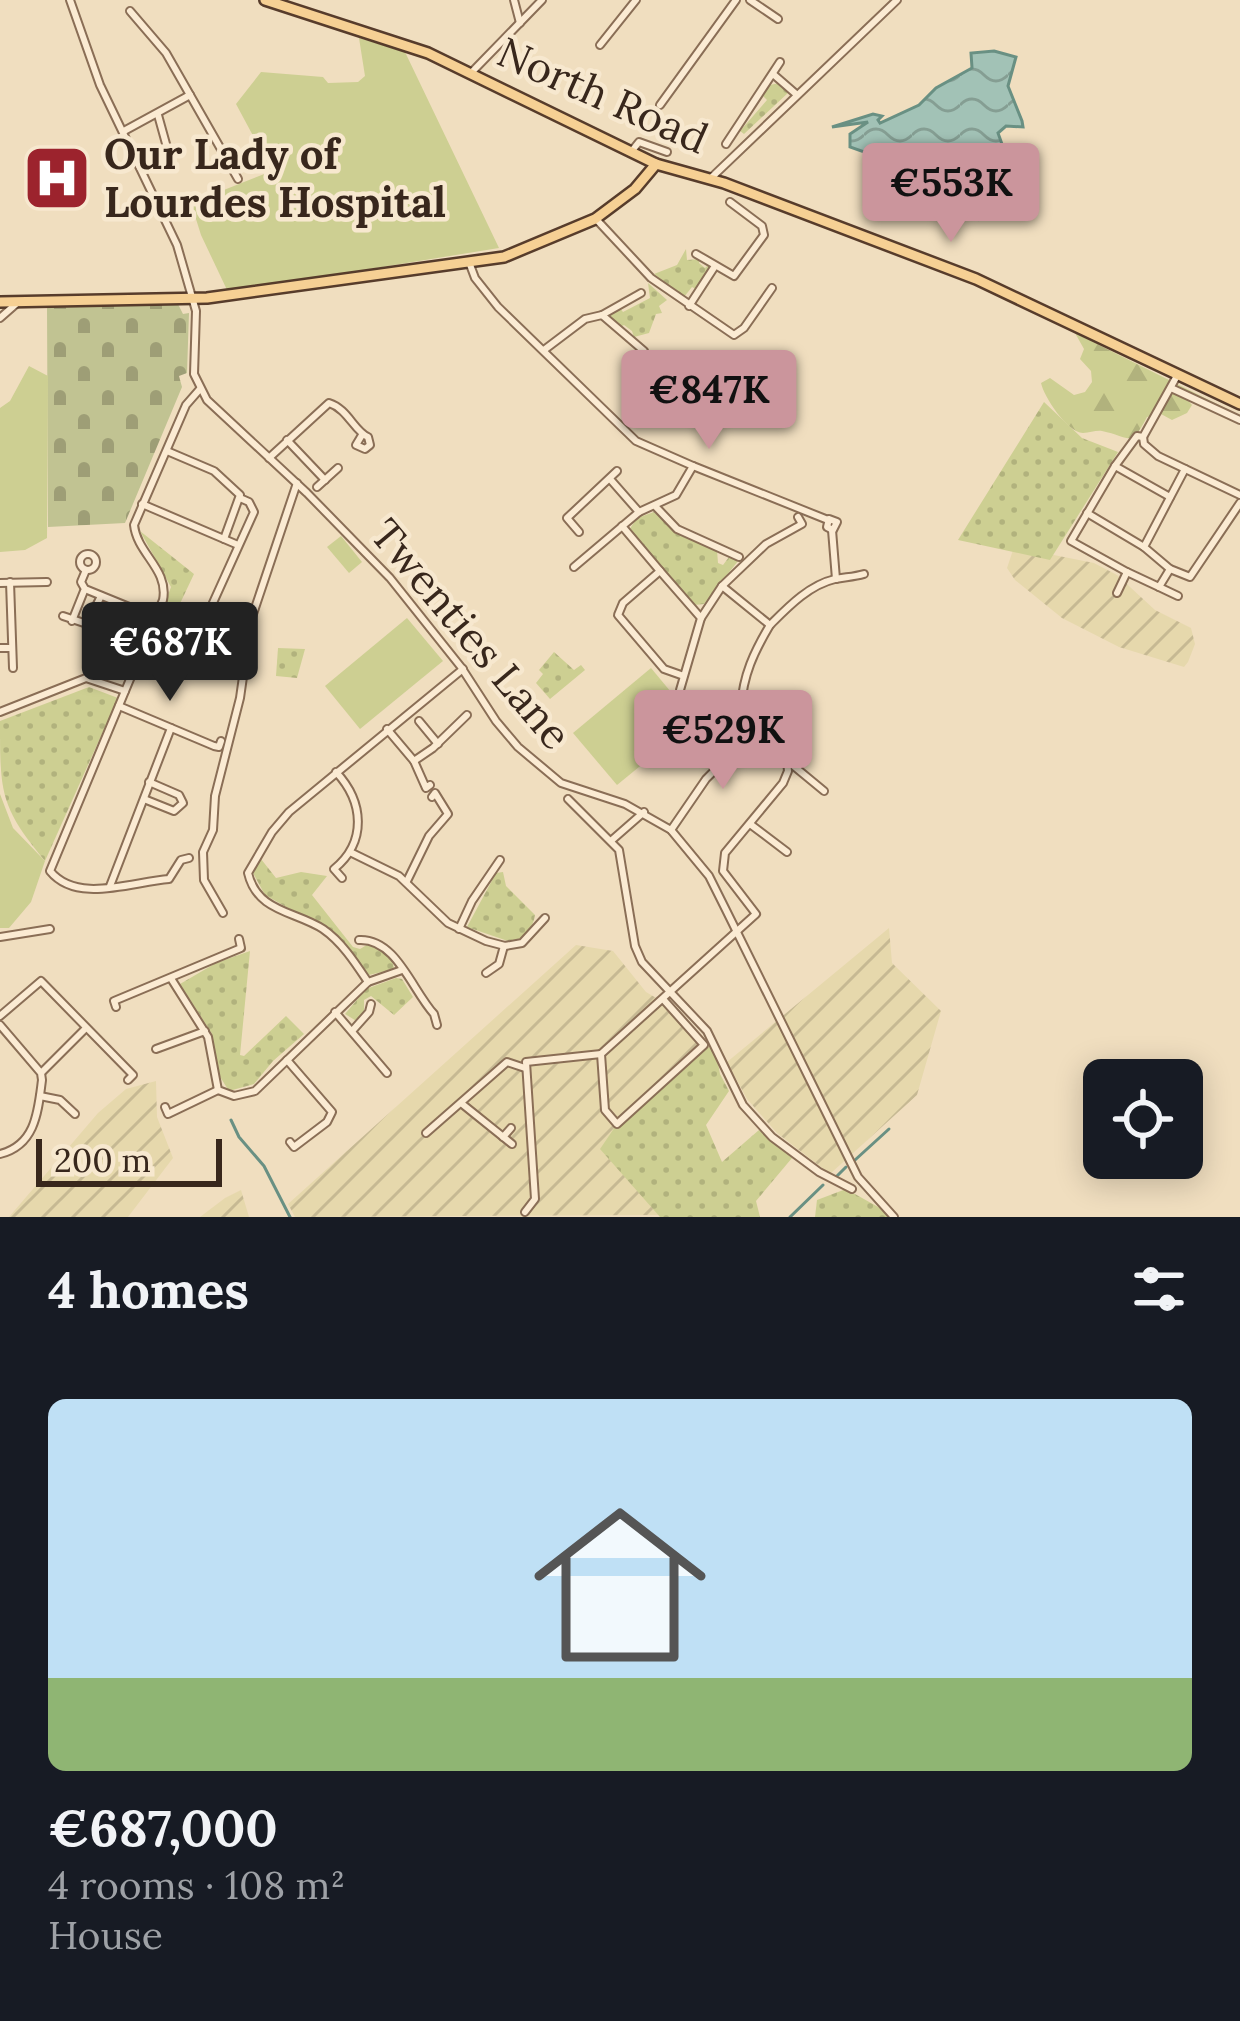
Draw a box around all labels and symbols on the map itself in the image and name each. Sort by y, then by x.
street label: North Road [489,25,717,165]
place label: Our Lady of Lourdes Hospital [104,127,446,229]
hospital icon: Our Lady of Lourdes Hospital [22,143,92,213]
pin: €553K [867,143,1035,245]
pin: €847K [625,350,793,452]
street label: Twenties Lane [359,508,583,760]
pin: €687K [86,602,254,704]
pin: €529K [639,690,807,792]
scale bar [36,1133,222,1186]

